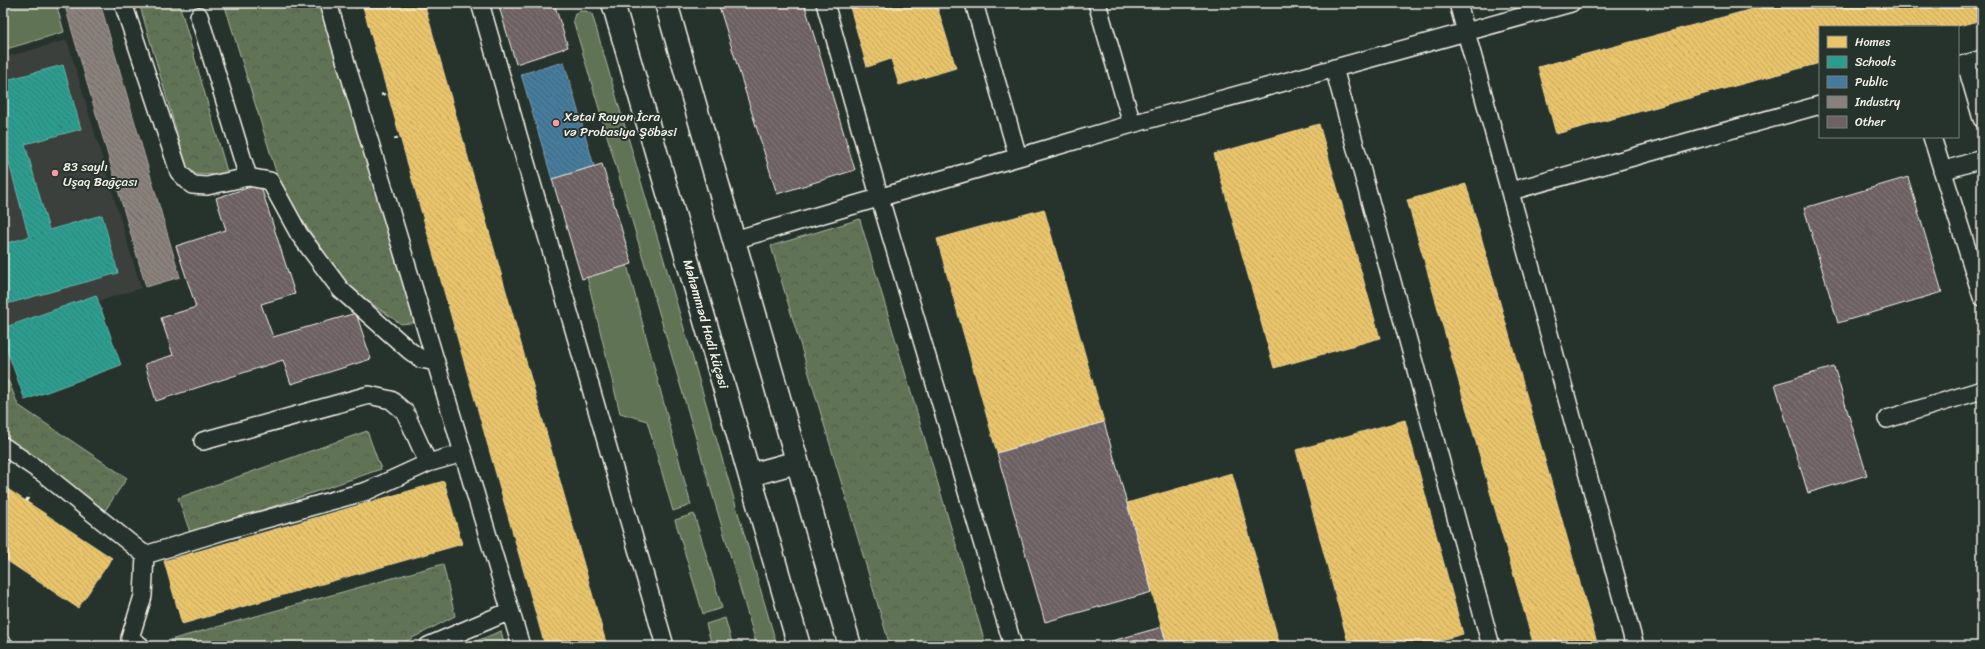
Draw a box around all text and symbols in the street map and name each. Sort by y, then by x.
legend [1819,26,1959,138]
text: Homes [1855,31,1891,53]
text: Schools [1855,51,1896,73]
text: Public [1855,71,1888,93]
text: Industry [1854,91,1901,113]
place label: Xətai Rayon İcra və Probasiya Şöbəsi [563,105,677,143]
text: Other [1855,111,1886,133]
marker: Xətai Rayon İcra və Probasiya Şöbəsi [551,118,561,128]
place label: 83 saylı Uşaq Bağçası [63,155,138,193]
marker: 83 saylı Uşaq Bağçası [50,168,60,178]
street label: Məhəmməd Hadi küçəsi [677,257,736,392]

